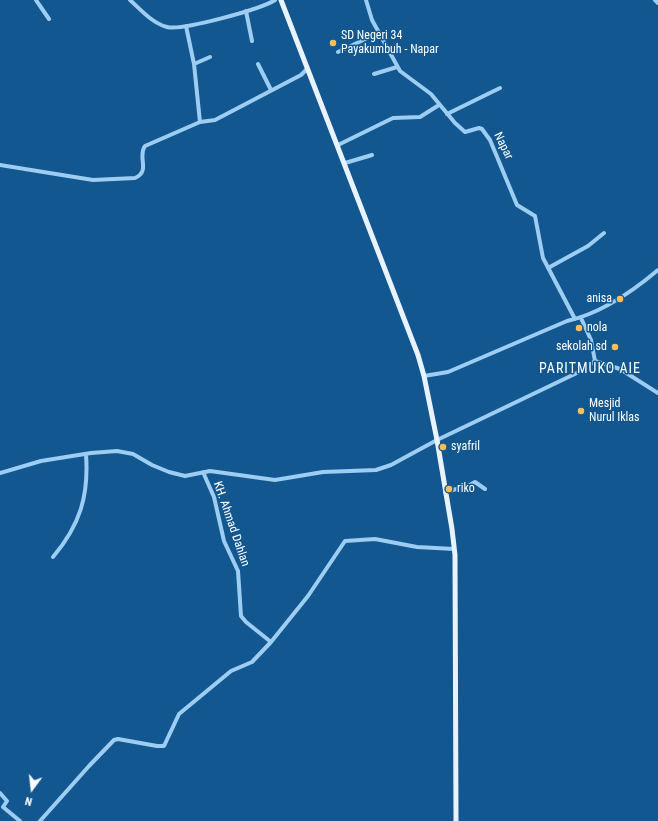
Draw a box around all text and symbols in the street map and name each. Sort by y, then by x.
place label: SD Negeri 34 Payakumbuh - Napar [341,29,439,57]
marker: SD Negeri 34 Payakumbuh - Napar [328,38,338,48]
street label: Napar [490,130,516,162]
place label: anisa [586,292,612,306]
marker: anisa [615,294,625,304]
place label: nola [587,321,607,335]
marker: nola [574,323,584,333]
place label: sekolah sd [556,340,607,354]
marker: sekolah sd [610,342,620,352]
district label: PARITMUKO AIE [539,361,641,377]
place label: Mesjid Nurul Iklas [589,397,640,425]
marker: Mesjid Nurul Iklas [576,406,586,416]
place label: syafril [451,440,480,454]
marker: syafril [438,442,448,452]
street label: KH. Ahmad Dahlan [210,480,252,568]
place label: riko [457,482,475,496]
marker: riko [444,484,454,494]
north arrow [12,769,52,809]
text: N [24,794,34,808]

